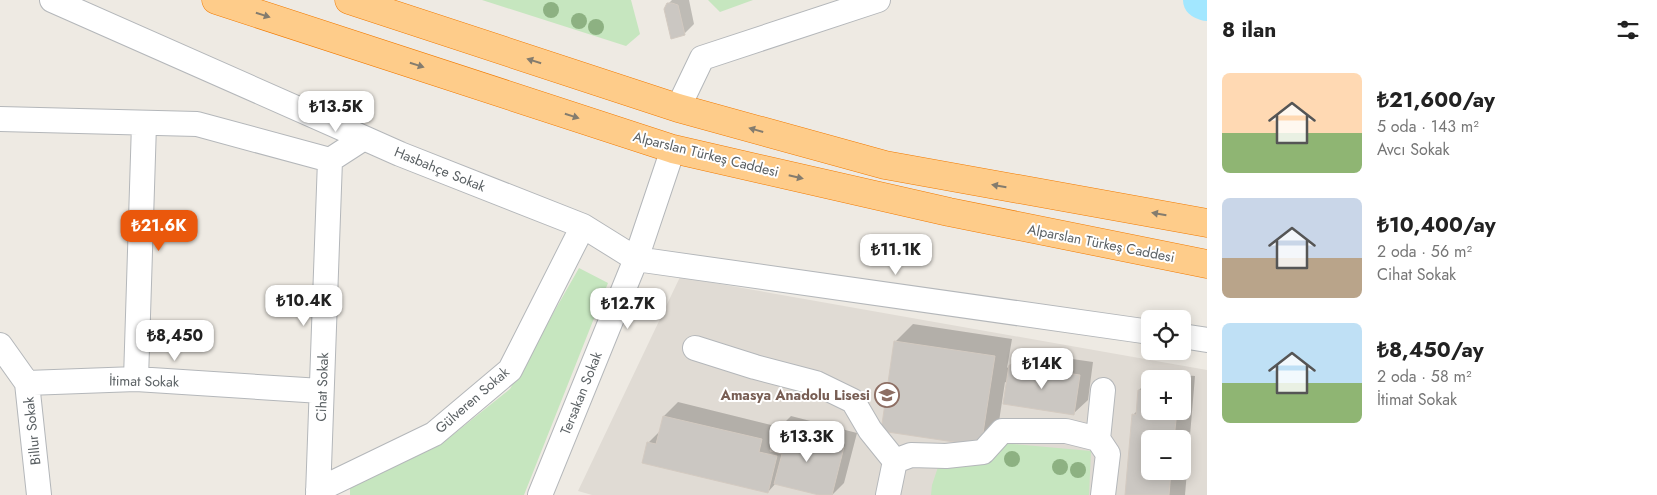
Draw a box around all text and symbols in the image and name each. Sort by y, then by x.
one-way arrow [255,12,270,19]
text: 8 ilan [1222,15,1276,45]
icon: filters [1614,16,1642,44]
one-way arrow [526,56,541,64]
one-way arrow [410,62,425,70]
text: ₺21,600/ay [1377,85,1495,115]
pin: ₺13.5K [295,90,377,133]
icon: home [1262,93,1322,153]
text: ₺13.5K [309,95,363,118]
one-way arrow [564,113,579,120]
text: 5 oda · 143 m² [1377,115,1479,138]
one-way arrow [748,125,763,133]
street label: Alparslan Türkeş Caddesi [631,126,781,182]
text: Avcı Sokak [1377,138,1449,161]
street label: Hasbahçe Sokak [391,142,489,197]
one-way arrow [788,173,803,181]
one-way arrow [991,181,1007,189]
pin: ₺21.6K [118,210,200,252]
one-way arrow [1151,210,1167,218]
text: ₺10,400/ay [1377,210,1496,240]
text: ₺21.6K [132,214,186,237]
icon: home [1262,218,1322,278]
street label: Alparslan Türkeş Caddesi [1026,219,1176,267]
pin: ₺11.1K [855,234,937,276]
text: ₺11.1K [871,238,921,261]
text: 2 oda · 56 m² [1377,240,1472,263]
text: Cihat Sokak [1377,263,1456,286]
pin: ₺10.4K [263,284,345,327]
pin: ₺12.7K [587,288,669,330]
text: ₺10.4K [276,289,332,312]
text: ₺12.7K [601,292,655,315]
map controls [1141,310,1191,480]
button: locate [1141,310,1191,360]
pin: ₺8,450 [134,320,216,362]
text: ₺8,450 [147,324,203,347]
text: ₺8,450/ay [1377,335,1484,365]
icon: home [1262,343,1322,403]
street label: Tersakan Sokak [555,348,607,438]
pin: ₺14K [1012,348,1072,390]
street label: Cihat Sokak [311,351,333,422]
text: ₺14K [1022,352,1062,375]
street label: Gülveren Sokak [431,362,514,438]
text: 2 oda · 58 m² [1377,365,1471,388]
street label: İtimat Sokak [109,370,180,392]
button: + [1141,370,1191,420]
school or university icon: Amasya Anadolu Lisesi [874,382,900,408]
place label: Amasya Anadolu Lisesi [720,385,870,405]
text: İtimat Sokak [1377,388,1457,411]
street label: Billur Sokak [18,395,46,466]
pin: ₺13.3K [766,420,848,463]
text: ₺13.3K [780,425,834,448]
button: − [1141,430,1191,480]

